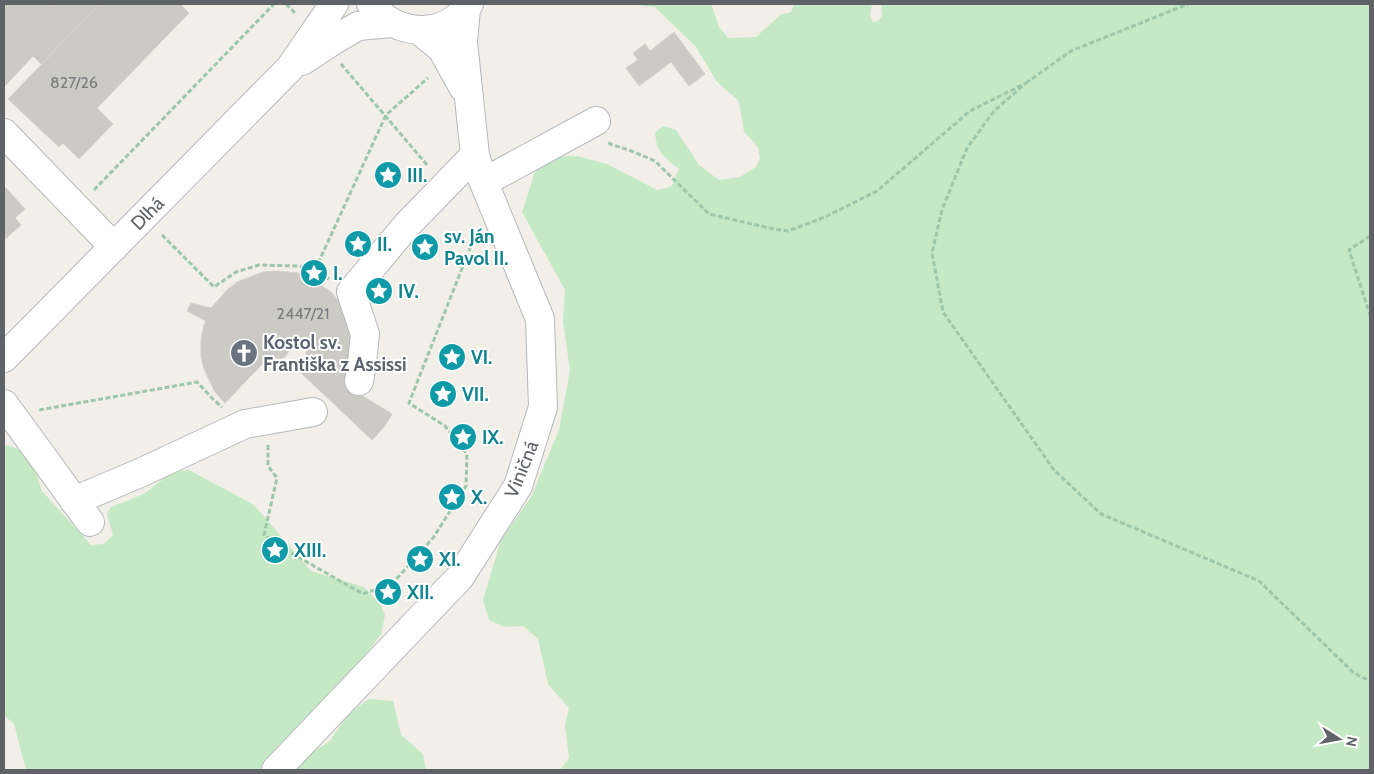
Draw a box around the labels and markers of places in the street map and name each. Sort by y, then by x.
place icon: III. [373,160,403,190]
place label: III. [407,164,427,187]
place label: sv. Ján Pavol II. [444,225,509,270]
place icon: II. [343,229,373,259]
place icon: sv. Ján Pavol II. [410,232,440,262]
place label: II. [377,233,392,256]
place icon: I. [299,258,329,288]
place label: I. [333,262,343,285]
place icon: IV. [364,276,394,306]
place label: IV. [398,280,419,303]
place label: Kostol sv. Františka z Assissi [263,331,407,376]
church icon: Kostol sv. Františka z Assissi [229,338,259,368]
place icon: VI. [437,342,467,372]
place label: VI. [471,346,492,369]
place icon: VII. [428,379,458,409]
place label: VII. [462,383,489,406]
place icon: IX. [448,422,478,452]
place label: IX. [482,426,503,449]
place icon: X. [437,482,467,512]
place label: X. [470,486,487,509]
place icon: XIII. [260,535,290,565]
place label: XIII. [293,539,326,562]
place icon: XI. [405,544,435,574]
place label: XI. [438,548,460,571]
place icon: XII. [373,577,403,607]
place label: XII. [406,581,434,604]

